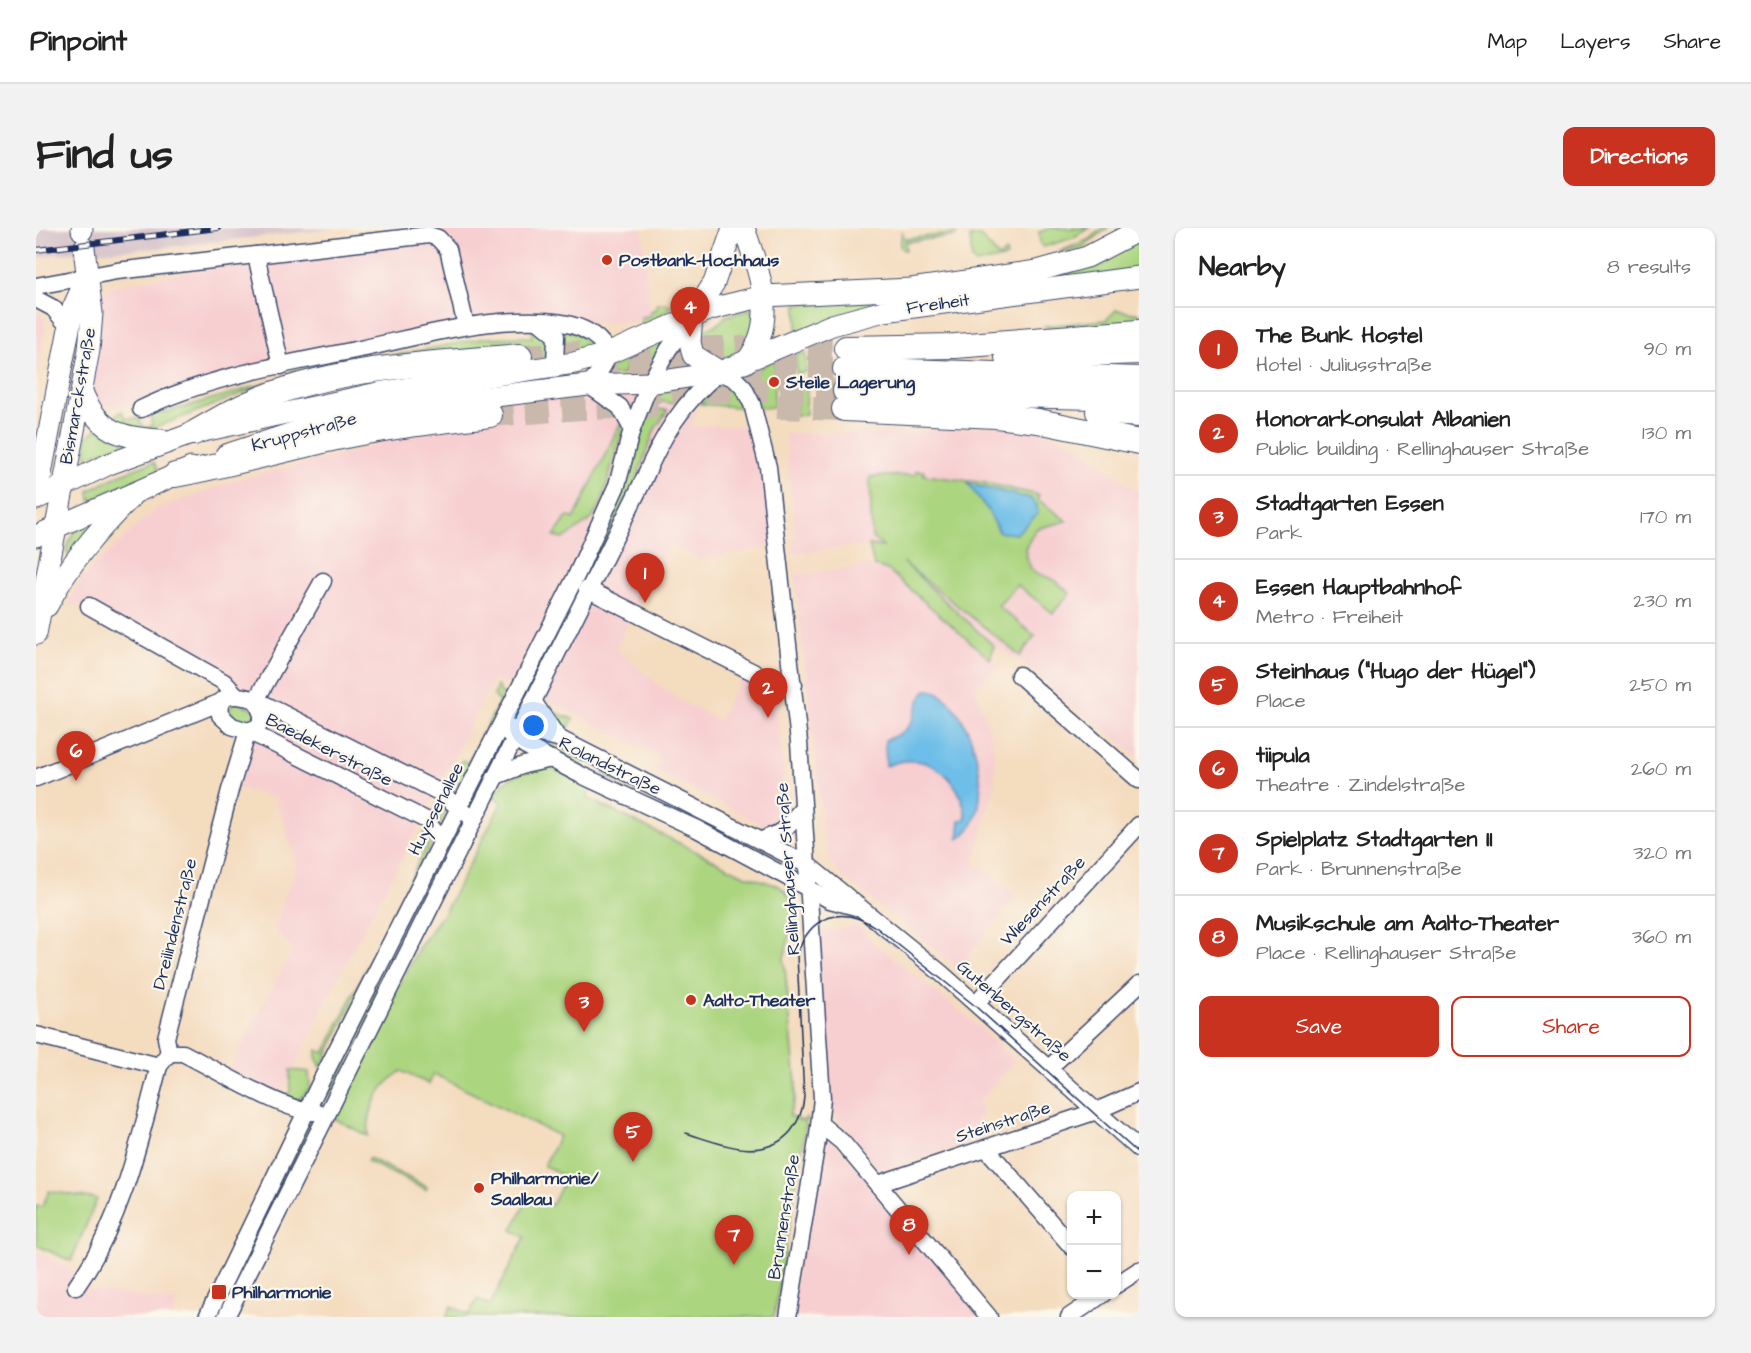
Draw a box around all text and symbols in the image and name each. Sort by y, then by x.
text: Pinpoint [30,22,127,61]
text: Map [1487,27,1527,56]
text: Layers [1560,27,1630,56]
text: Share [1663,27,1721,56]
text: Find us [36,127,173,185]
button: Directions [1563,127,1715,186]
place label: Postbank-Hochhaus [619,248,779,273]
text: Nearby [1199,249,1286,285]
marker: Postbank-Hochhaus [600,253,614,267]
text: 8 results [1607,253,1691,281]
street label: Freiheit [905,287,972,321]
pin: 4 [670,288,710,337]
text: The Bunk Hostel [1256,320,1422,351]
street label: Bismarckstraße [54,326,102,466]
text: 1 [1217,335,1220,363]
text: 90 m [1643,335,1691,363]
text: Hotel · Juliusstraße [1256,351,1432,379]
place label: Steile Lagerung [785,370,916,396]
marker: Steile Lagerung [767,375,781,389]
text: Honorarkonsulat Albanien [1256,404,1510,435]
street label: Kruppstraße [249,406,360,458]
text: 2 [1213,419,1224,447]
text: 130 m [1642,419,1691,447]
text: Public building · Rellinghauser Straße [1256,435,1589,463]
text: Stadtgarten Essen [1256,488,1444,519]
text: 3 [1213,503,1224,531]
text: 170 m [1640,503,1691,531]
text: Park [1256,519,1302,547]
pin: 1 [626,554,664,603]
text: Essen Hauptbahnhof [1256,572,1461,603]
text: 4 [1212,587,1225,615]
text: 230 m [1633,587,1691,615]
text: Metro · Freiheit [1256,603,1403,631]
text: Steinhaus ("Hugo der Hügel") [1256,656,1535,687]
pin: 2 [748,668,788,718]
text: 5 [1211,671,1226,699]
text: 250 m [1629,671,1691,699]
text: Place [1256,687,1306,715]
street label: Baedekerstraße [261,707,397,793]
your location [519,711,548,740]
street label: Rolandstraße [555,730,666,802]
pin: 6 [56,732,96,781]
text: tiipula [1256,740,1310,771]
text: 6 [1212,755,1225,783]
text: 260 m [1631,755,1691,783]
street label: Huyssenallee [402,758,471,860]
text: Theatre · Zindelstraße [1256,771,1465,799]
street label: Rellinghauser Straße [769,782,807,956]
text: Spielplatz Stadtgarten II [1256,824,1493,855]
text: 7 [1212,839,1225,867]
text: 320 m [1633,839,1691,867]
street label: Wiesenstraße [995,850,1092,952]
street label: Dreilindenstraße [147,855,203,992]
text: Park · Brunnenstraße [1256,855,1462,883]
text: Musikschule am Aalto-Theater [1256,908,1559,939]
text: 8 [1212,923,1225,951]
text: 360 m [1632,923,1691,951]
text: Place · Rellinghauser Straße [1256,939,1516,967]
street label: Gutenbergstraße [951,954,1077,1069]
pin: 3 [564,982,604,1032]
place label: Aalto-Theater [703,988,816,1013]
marker: Aalto-Theater [684,993,698,1007]
button: Save [1199,996,1439,1057]
button: Share [1451,996,1691,1057]
street label: Steinstraße [952,1095,1054,1149]
pin: 5 [614,1112,652,1162]
street label: Brunnenstraße [762,1152,806,1281]
place label: Philharmonie/ Saalbau [490,1166,600,1212]
marker: Philharmonie/ Saalbau [472,1181,486,1195]
map controls [1067,1191,1121,1299]
button: + [1067,1191,1121,1245]
pin: 8 [890,1206,928,1255]
pin: 7 [714,1216,754,1265]
button: − [1067,1245,1121,1299]
place label: Philharmonie [232,1280,332,1305]
marker: Philharmonie [210,1283,228,1301]

